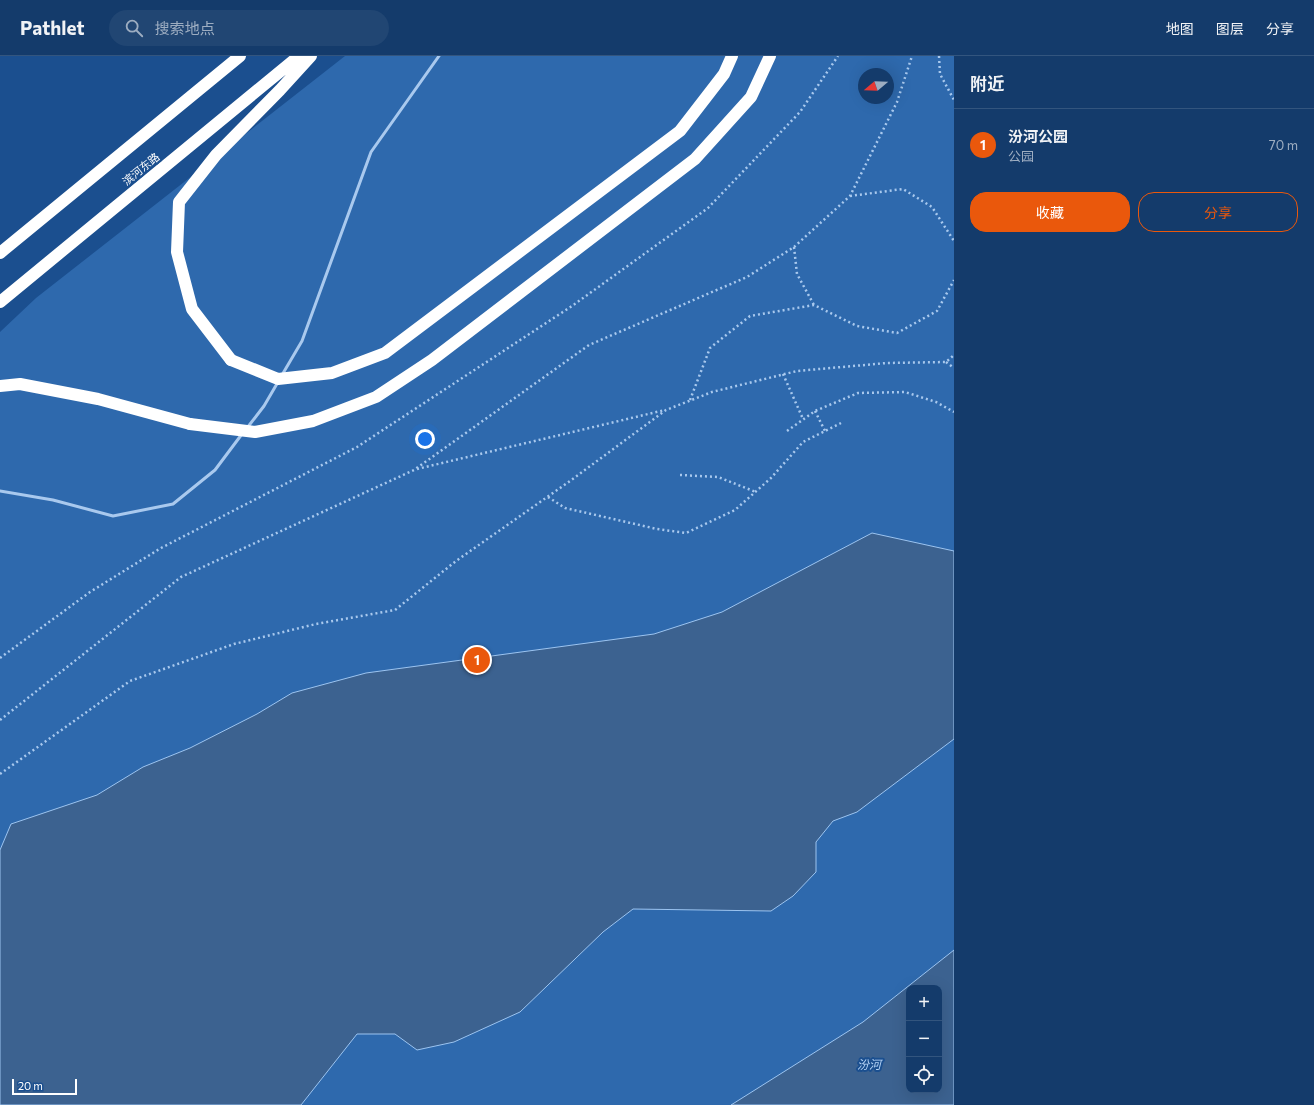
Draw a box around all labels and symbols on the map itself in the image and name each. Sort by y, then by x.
north arrow [858,68,894,104]
street label: 滨河东路 [119,150,162,188]
your location [415,429,435,449]
pin: 1 [464,645,490,675]
water label: 汾河 [857,1057,883,1071]
scale bar [12,1077,77,1096]

